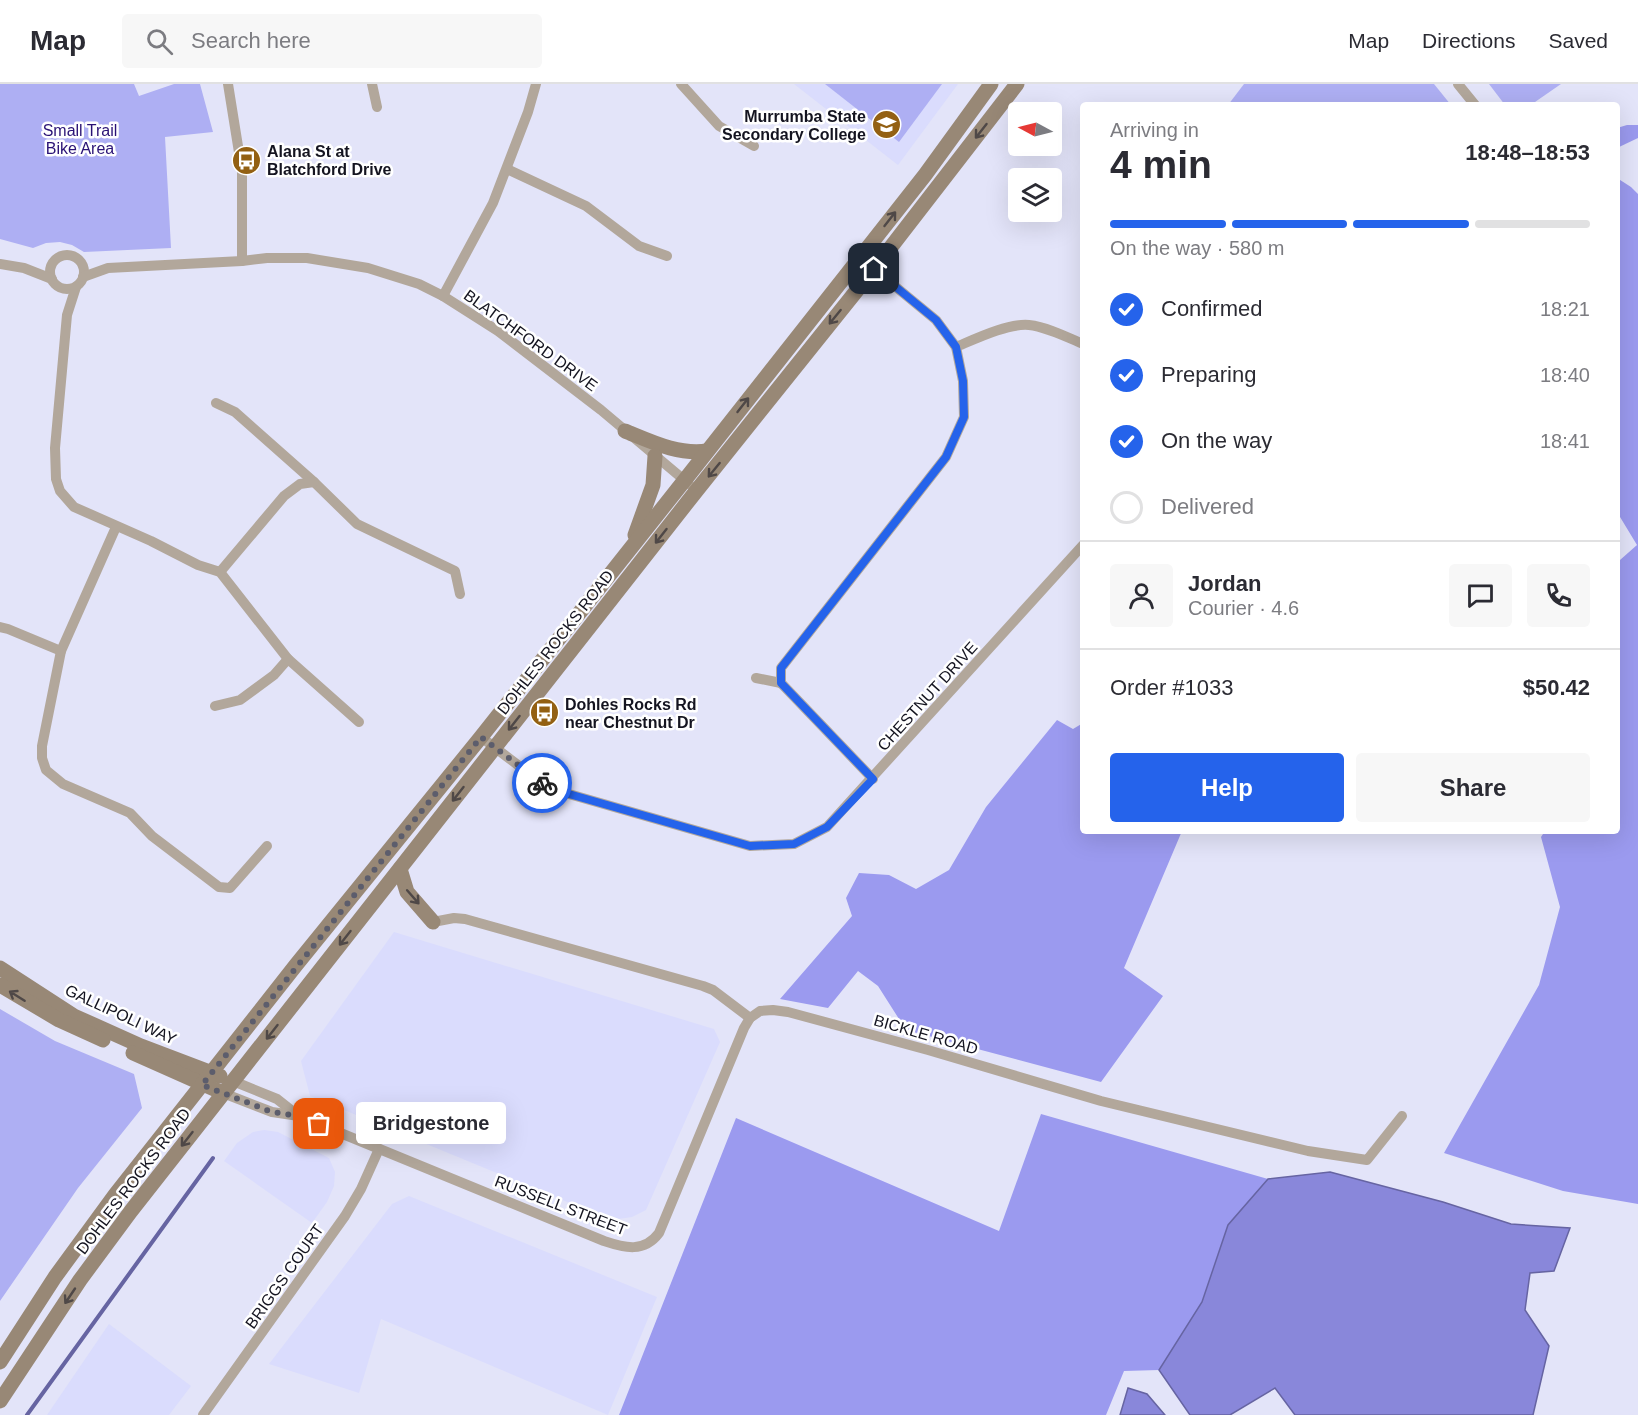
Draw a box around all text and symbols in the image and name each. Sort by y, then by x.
search box [122,14,542,68]
text: Map [30,25,86,56]
icon: search [143,25,176,58]
text: Search here [191,28,311,53]
text: Map [1348,29,1389,52]
text: Directions [1422,29,1515,52]
text: Saved [1548,29,1608,52]
north arrow [1008,102,1062,156]
map controls [1008,102,1062,222]
place label: Murrumba State Secondary College [722,108,866,143]
school or university icon: Murrumba State Secondary College [871,109,903,141]
text: Arriving in [1110,119,1199,141]
park label: Small Trail Bike Area [43,122,117,157]
one-way arrow [975,123,988,139]
text: 18:48–18:53 [1465,140,1590,165]
place label: Alana St at Blatchford Drive [267,143,392,178]
text: 4 min [1110,143,1212,186]
bus stop icon: Alana St at Blatchford Drive [230,144,262,176]
button: layers [1008,168,1062,222]
one-way arrow [884,211,897,227]
text: On the way · 580 m [1110,237,1285,259]
pin [848,243,899,294]
icon: home [857,252,890,285]
street label: BLATCHFORD DRIVE [461,286,601,394]
icon: check [1110,293,1143,326]
text: Confirmed [1161,296,1262,321]
text: 18:21 [1540,298,1590,320]
one-way arrow [829,309,842,325]
icon: check [1110,359,1143,392]
text: Preparing [1161,362,1256,387]
text: 18:40 [1540,364,1590,386]
one-way arrow [737,397,750,413]
icon: check [1110,425,1143,458]
text: On the way [1161,428,1272,453]
text: 18:41 [1540,430,1590,452]
one-way arrow [707,462,720,478]
text: Delivered [1161,494,1254,519]
one-way arrow [654,528,667,544]
button: person [1110,564,1173,627]
button: chat [1449,564,1512,627]
button: phone [1527,564,1590,627]
street label: DOHLES ROCKS ROAD [494,567,617,718]
text: Jordan [1188,571,1261,596]
text: Courier · 4.6 [1188,597,1299,619]
street label: CHESTNUT DRIVE [874,639,981,754]
text: Order #1033 [1110,675,1234,700]
text: $50.42 [1523,675,1590,700]
place label: Dohles Rocks Rd near Chestnut Dr [565,696,697,731]
bus stop icon: Dohles Rocks Rd near Chestnut Dr [528,697,560,729]
one-way arrow [508,715,521,731]
courier [512,753,572,813]
button: Help [1110,753,1344,822]
button: Share [1356,753,1590,822]
icon: bike [526,767,559,800]
one-way arrow [452,786,465,802]
one-way arrow [405,889,419,905]
one-way arrow [339,930,352,946]
street label: GALLIPOLI WAY [62,981,179,1048]
one-way arrow [9,990,26,1002]
street label: BICKLE ROAD [872,1011,980,1057]
one-way arrow [265,1023,278,1039]
pin [293,1098,344,1149]
callout: Bridgestone [355,1103,505,1145]
street label: DOHLES ROCKS ROAD [73,1105,194,1257]
icon: bag [302,1107,335,1140]
text: Bridgestone [373,1112,489,1134]
one-way arrow [180,1131,193,1147]
street label: RUSSELL STREET [492,1172,629,1239]
street label: BRIGGS COURT [242,1221,327,1332]
one-way arrow [64,1287,76,1303]

